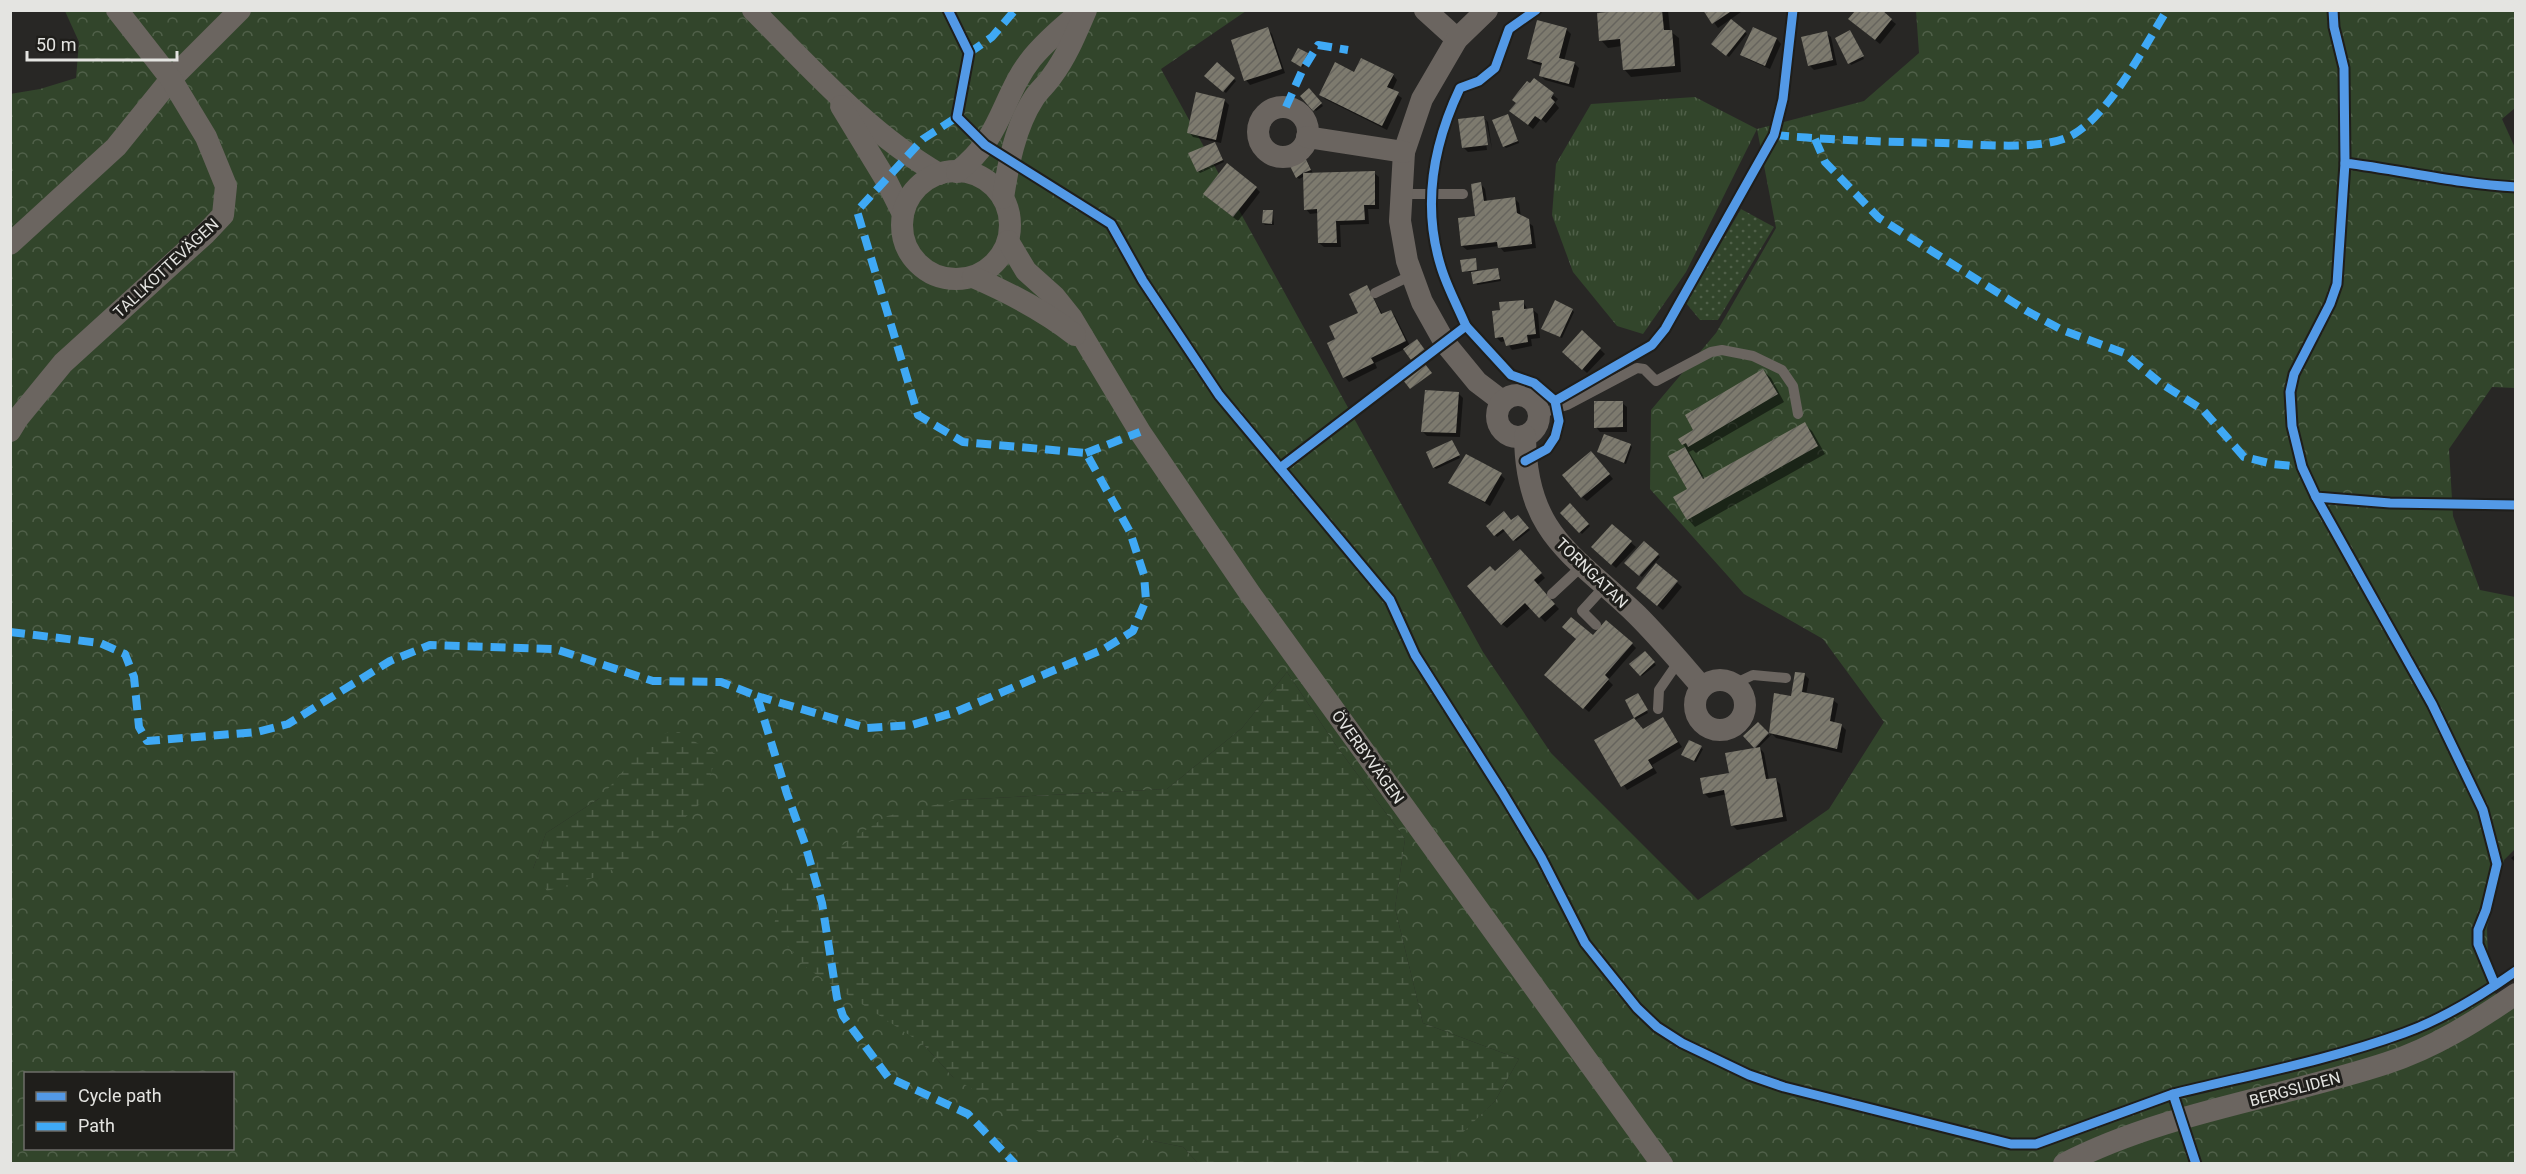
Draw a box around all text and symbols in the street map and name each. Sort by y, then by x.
scale bar [27,24,177,62]
text: 50 m [36,34,76,55]
street label: TALLKOTTEVÄGEN [109,214,223,322]
street label: TORNGATAN [1552,534,1632,612]
street label: ÖVERBYVÄGEN [1328,707,1408,807]
street label: BERGSLIDEN [2247,1068,2343,1110]
legend [24,1072,234,1150]
text: Cycle path [78,1085,162,1106]
text: Path [78,1115,115,1136]

